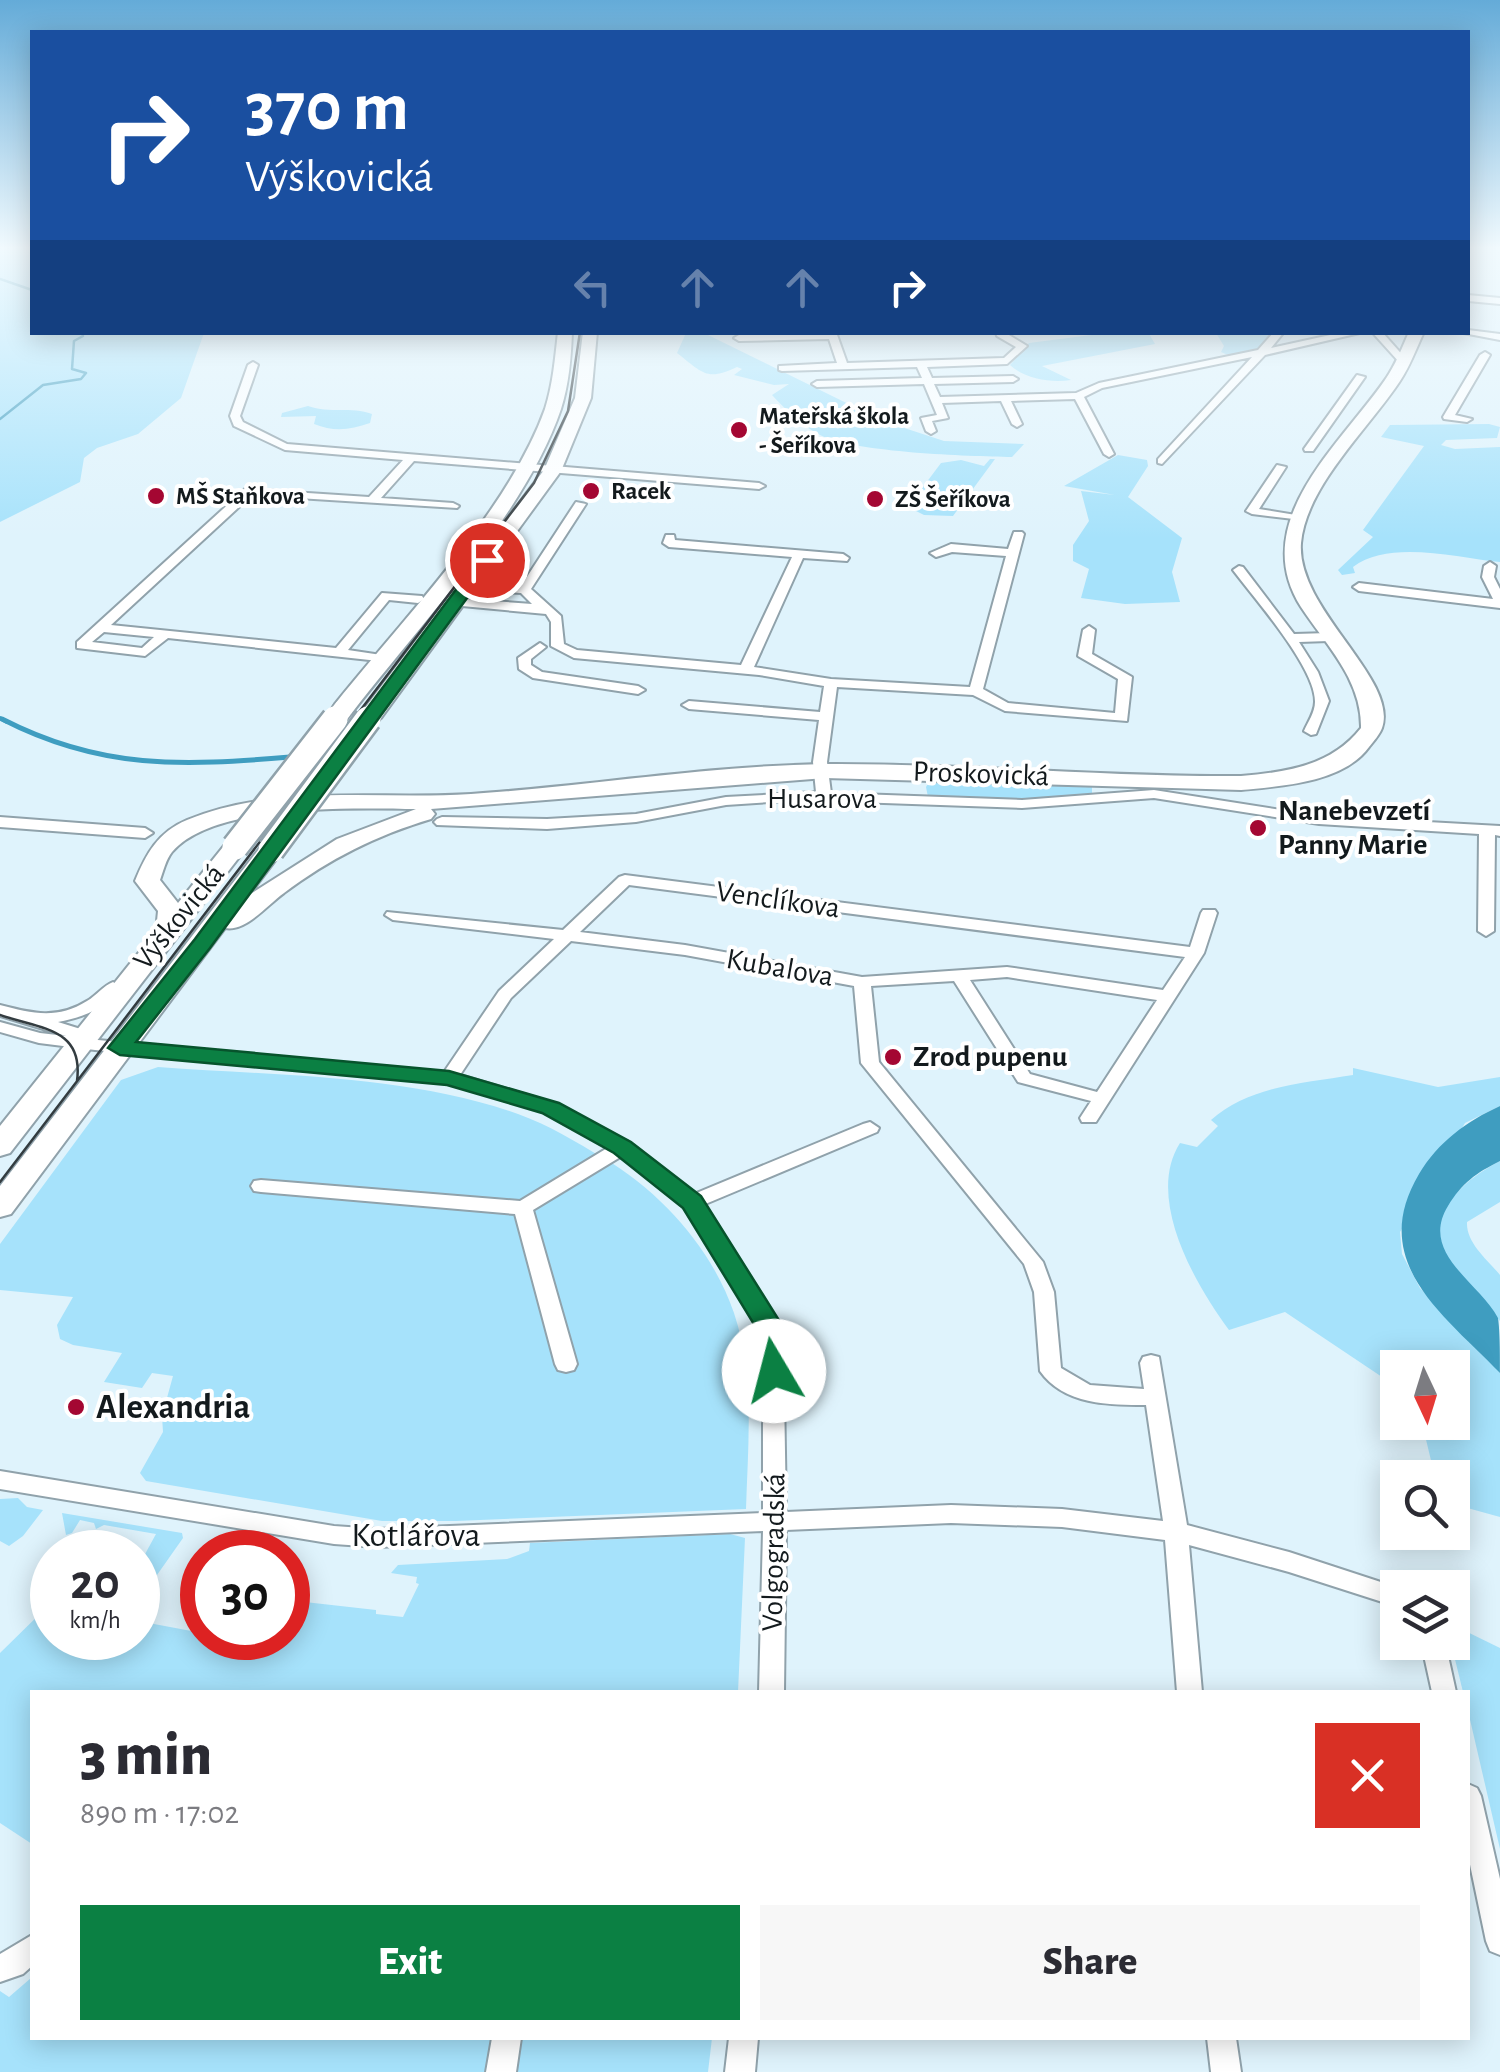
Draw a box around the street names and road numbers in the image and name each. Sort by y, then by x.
street label: Proskovická [912,757,1050,791]
street label: Husarova [767,784,877,814]
street label: Výškovická [128,859,230,975]
street label: Venclíkova [714,876,842,924]
street label: Kubalova [724,944,836,992]
street label: Volgogradská [758,1473,790,1631]
street label: Kotlářova [351,1518,481,1553]

